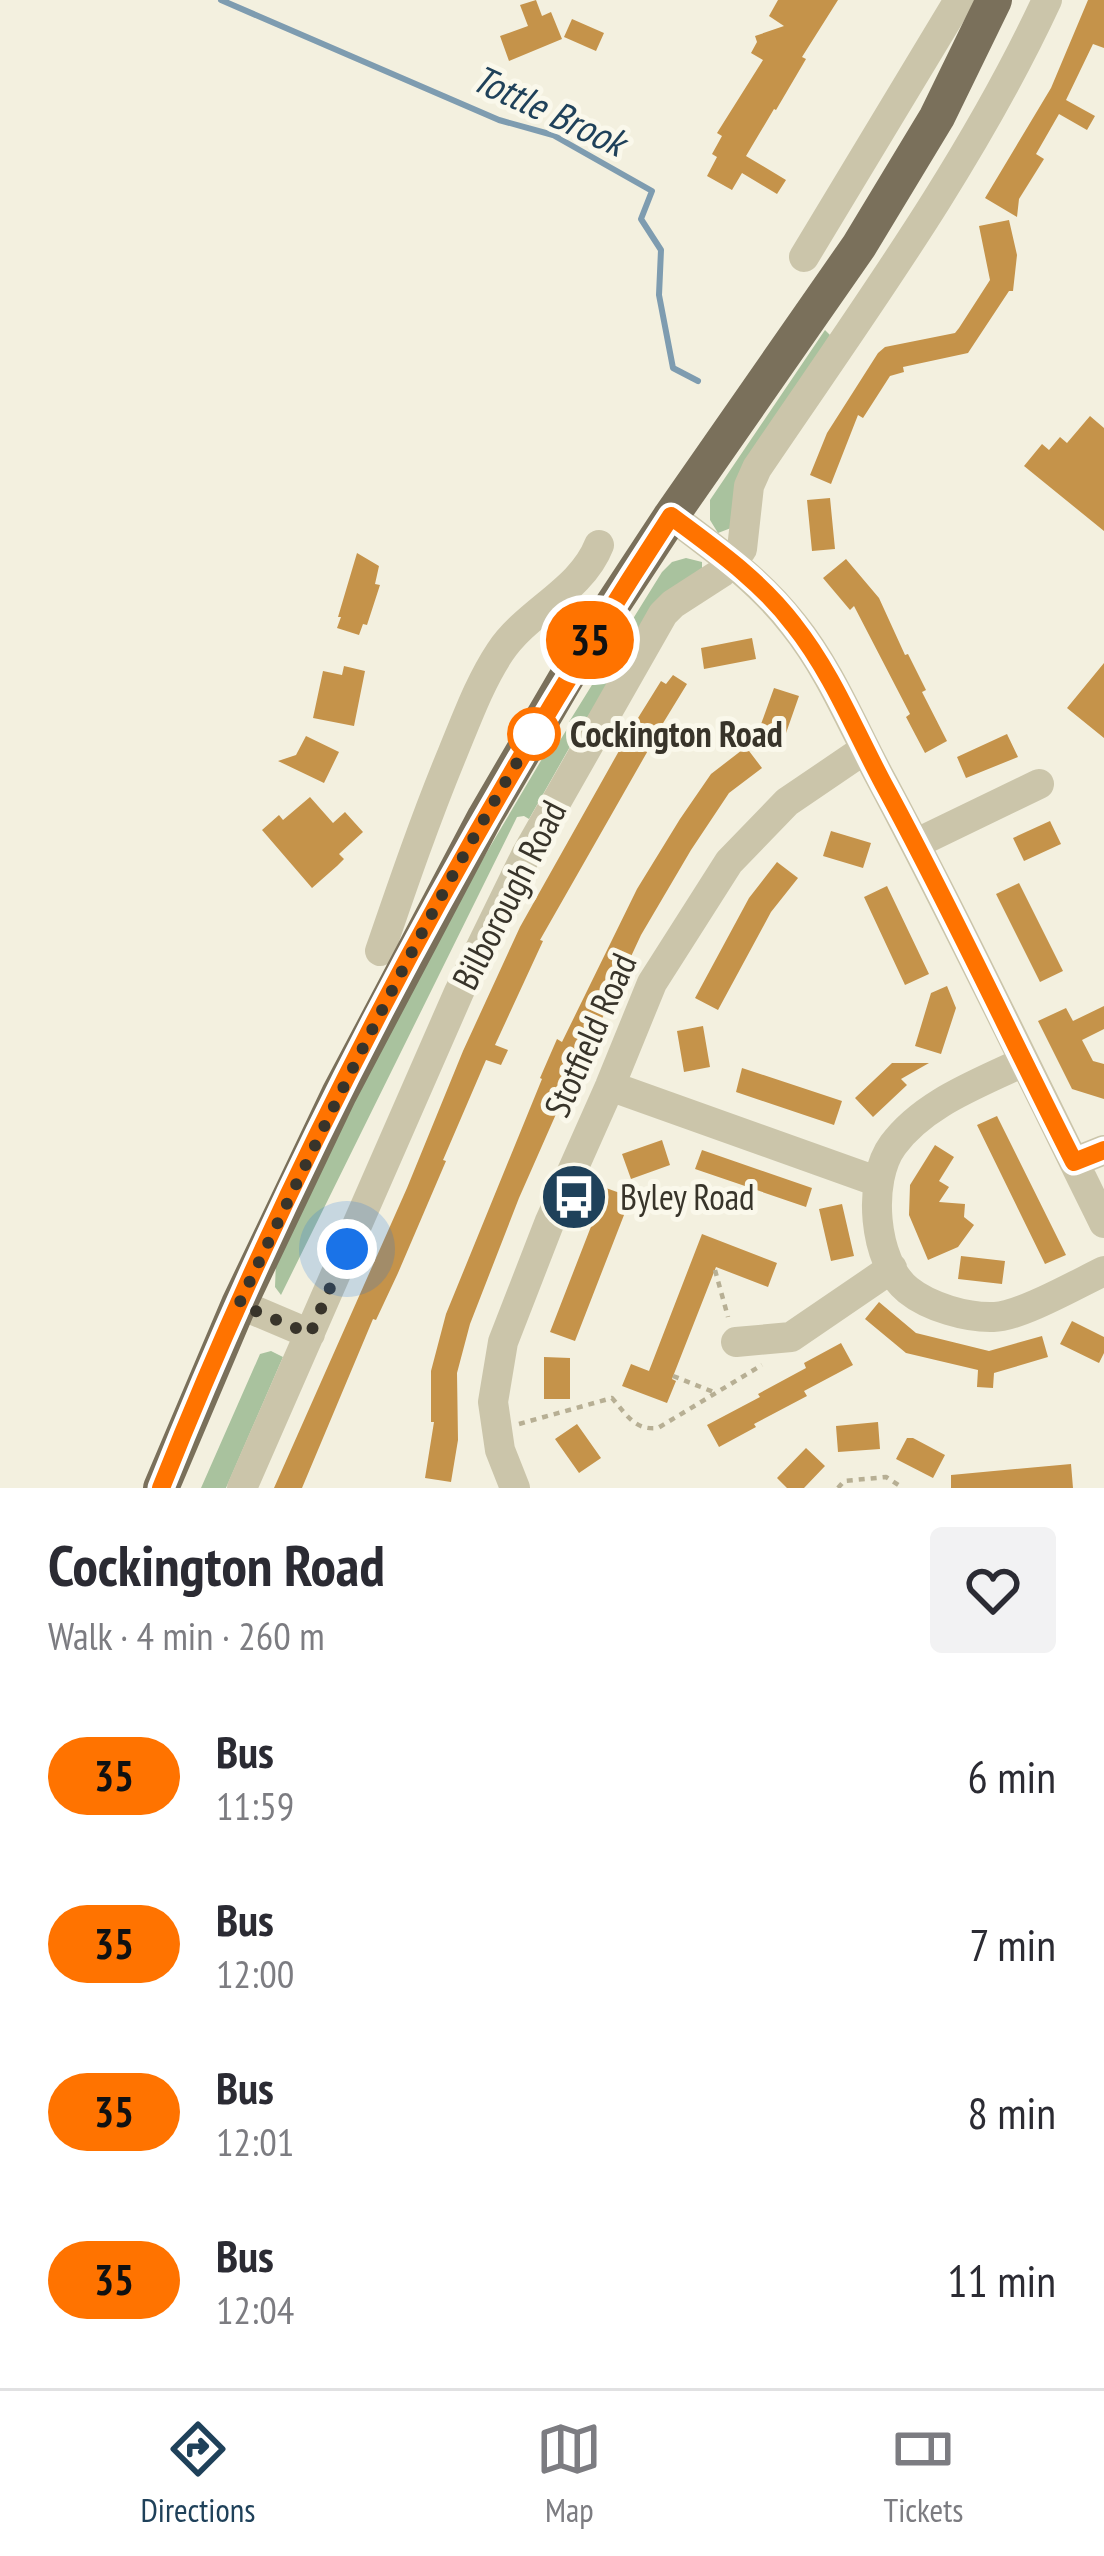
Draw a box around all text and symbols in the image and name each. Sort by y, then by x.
water label: Tottle Brook [465,52,638,169]
line badge: 35 [536,601,644,679]
text: 35 [570,612,610,667]
marker: Cockington Road [509,709,559,759]
place label: Cockington Road [570,710,783,757]
street label: Bilborough Road [441,792,576,997]
street label: Stotfield Road [533,946,646,1124]
bus stop icon: Byley Road [539,1162,609,1232]
place label: Byley Road [620,1173,755,1220]
your location [317,1219,377,1279]
button: heart [930,1527,1056,1653]
text: Cockington Road [48,1528,385,1602]
text: Walk · 4 min · 260 m [48,1610,325,1661]
text: Bus [216,1722,274,1780]
text: 6 min [967,1747,1056,1805]
text: 35 [94,1748,134,1803]
text: 11:59 [216,1780,294,1831]
text: Bus [216,1890,274,1948]
text: 7 min [969,1915,1056,1973]
text: 35 [94,1916,134,1971]
text: 12:00 [216,1948,294,1999]
text: Bus [216,2058,274,2116]
text: 8 min [967,2083,1056,2141]
text: 35 [94,2084,134,2139]
text: 12:01 [216,2116,294,2167]
text: Bus [216,2226,274,2284]
text: 11 min [947,2251,1056,2309]
text: 35 [94,2252,134,2307]
text: 12:04 [216,2284,294,2335]
tab: Directions [141,2416,255,2531]
tab: Map [536,2416,602,2531]
tab: Tickets [883,2416,963,2531]

